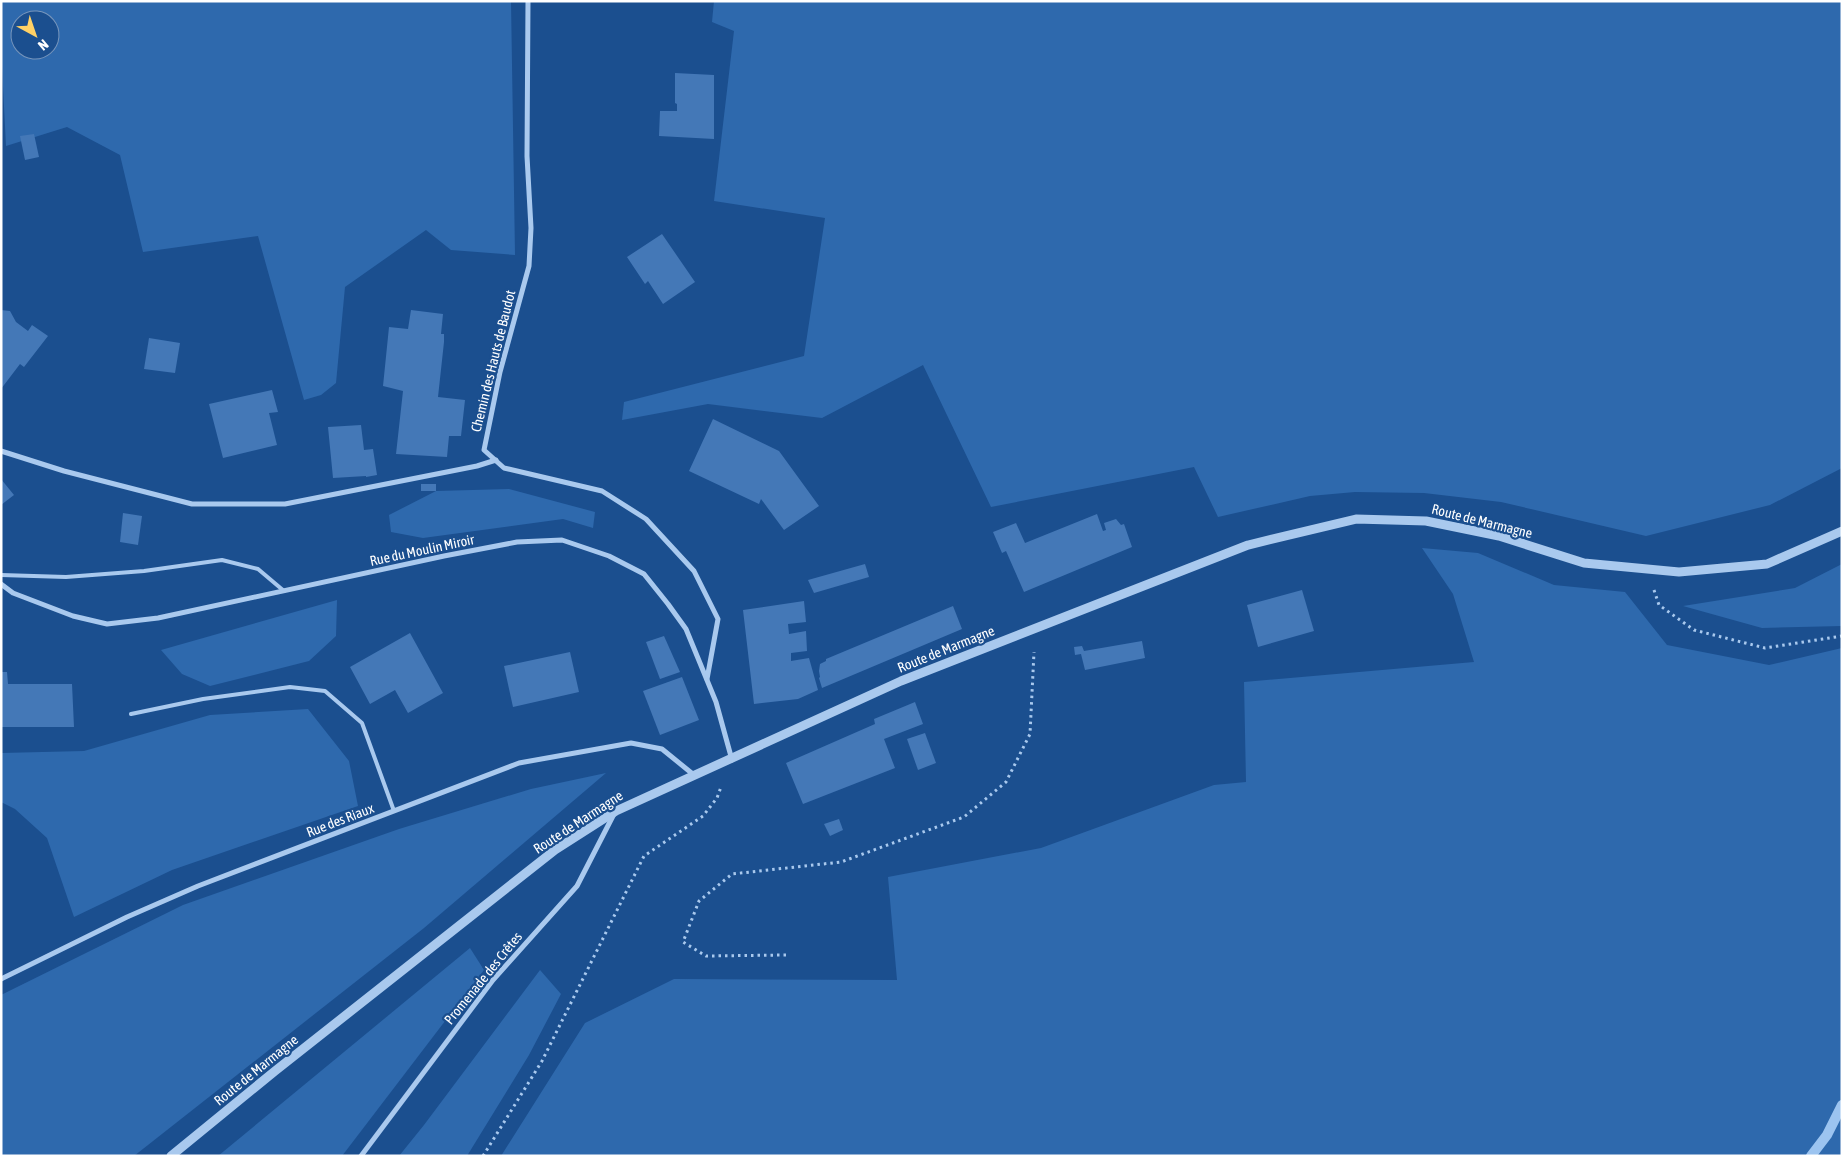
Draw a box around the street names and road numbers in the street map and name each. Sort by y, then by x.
street label: Chemin des Hauts de Baudot [468,288,518,434]
street label: Route de Marmagne [1430,501,1534,541]
street label: Rue du Moulin Miroir [368,531,477,569]
street label: Route de Marmagne [895,622,997,676]
street label: Route de Marmagne [530,787,626,857]
street label: Rue des Riaux [304,800,376,840]
street label: Promenade des Crêtes [441,929,525,1027]
street label: Route de Marmagne [211,1031,301,1109]

